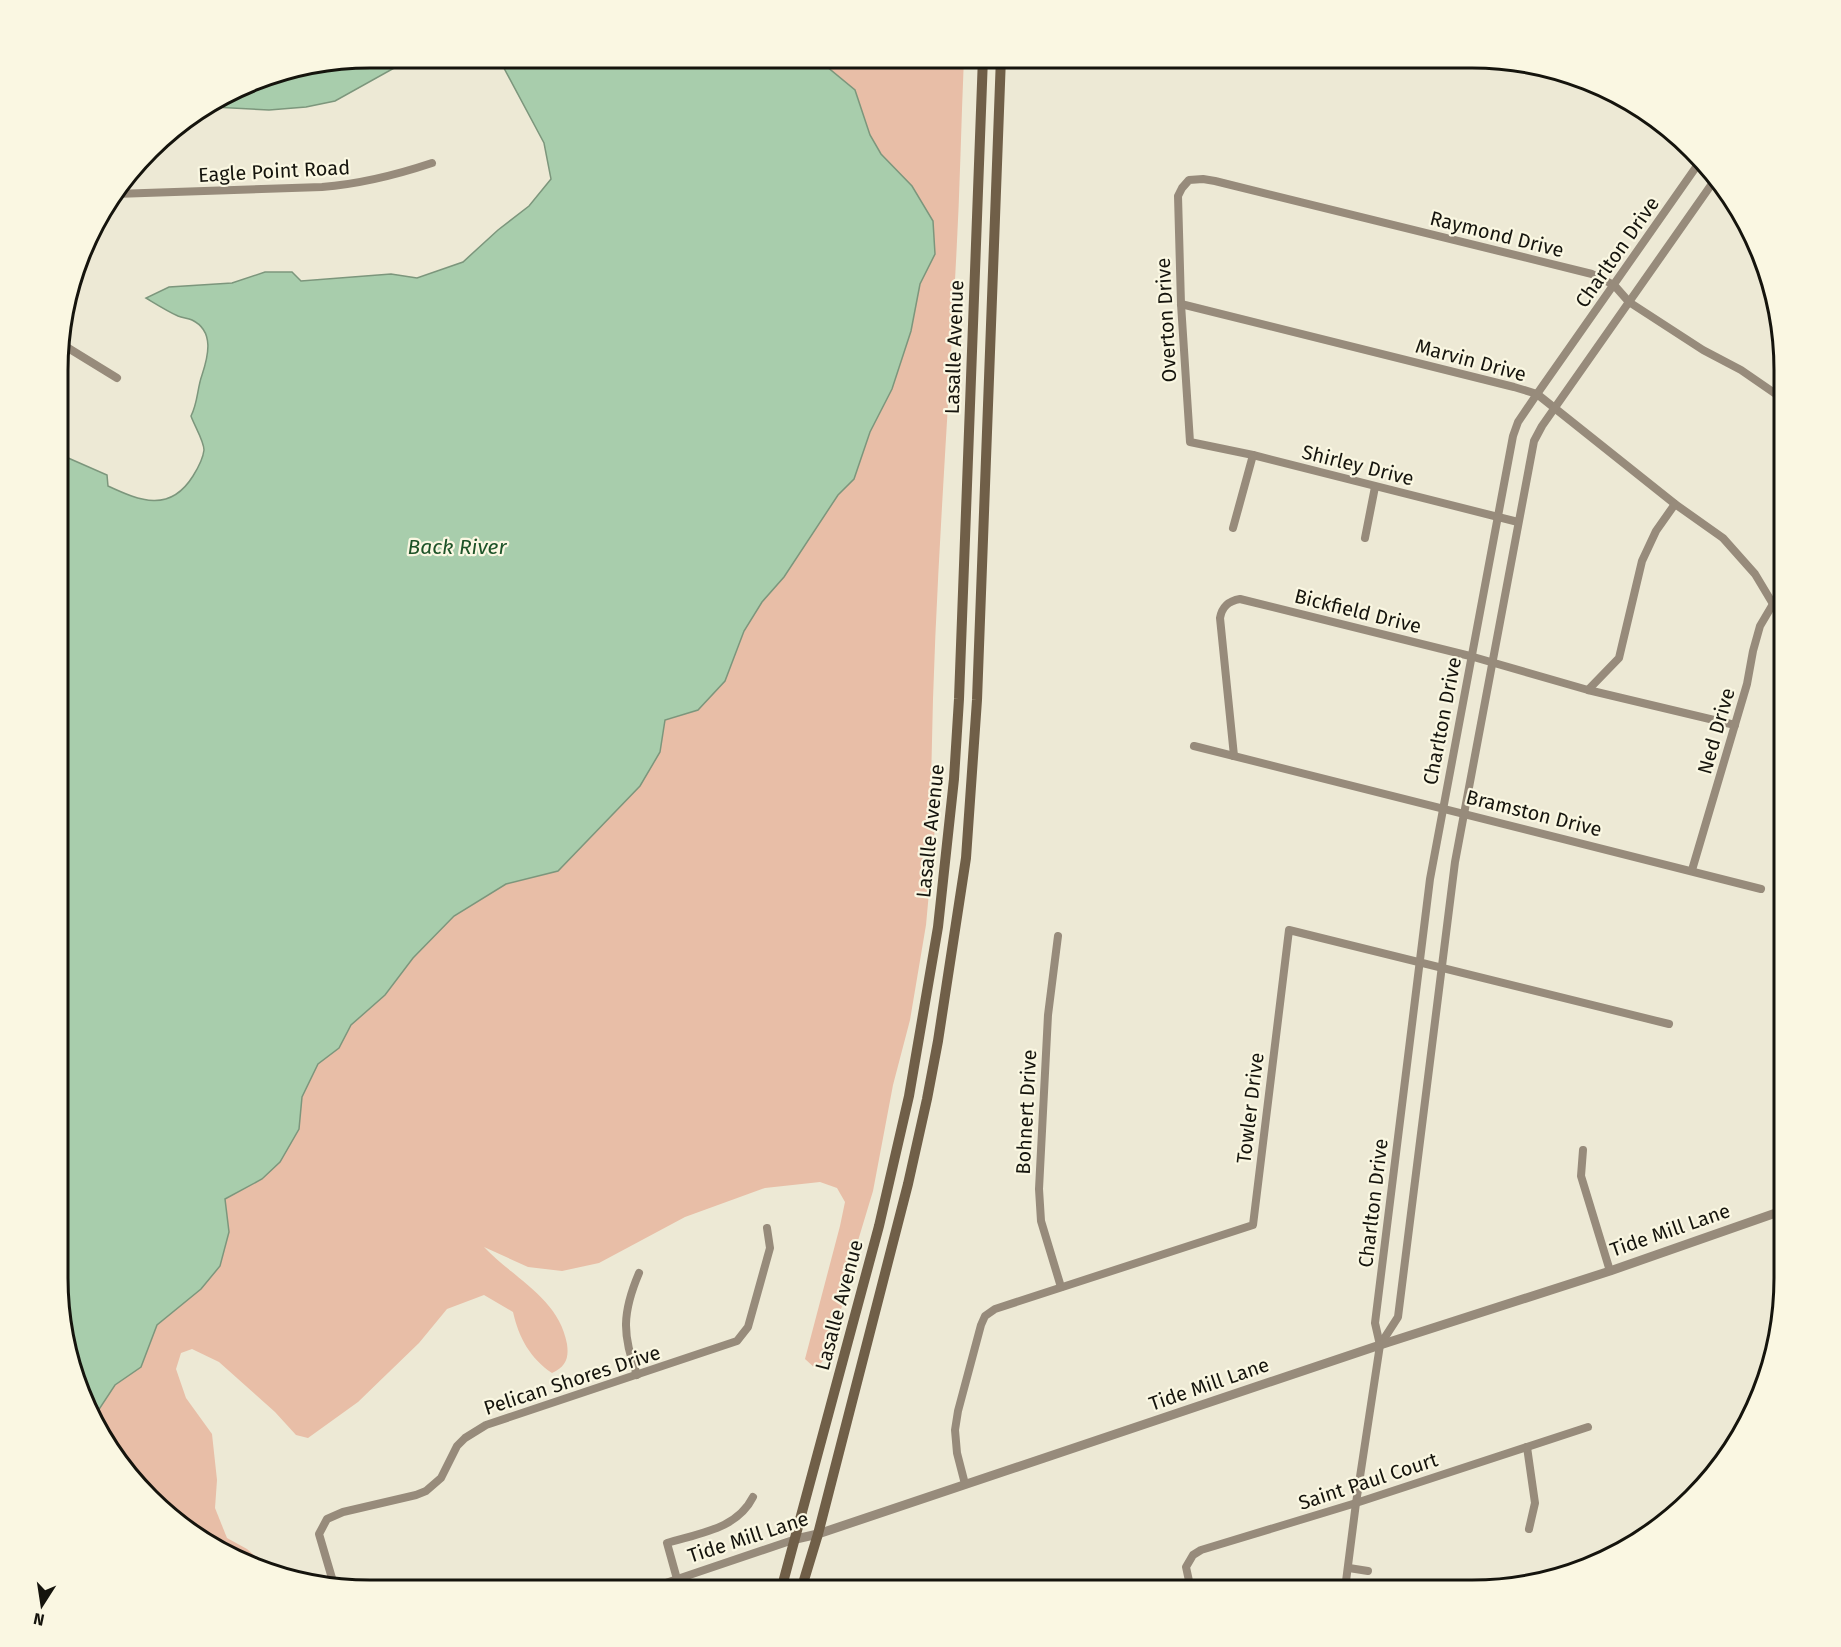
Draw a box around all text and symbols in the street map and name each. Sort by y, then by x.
street label: Eagle Point Road [197,155,351,187]
street label: Charlton Drive [1570,192,1664,312]
street label: Raymond Drive [1428,206,1566,262]
street label: Overton Drive [1151,257,1181,383]
street label: Lasalle Avenue [940,279,968,415]
street label: Marvin Drive [1413,334,1529,386]
street label: Shirley Drive [1299,439,1417,491]
water label: Back River [408,534,507,560]
street label: Bickfield Drive [1292,584,1424,638]
street label: Charlton Drive [1418,655,1466,787]
street label: Ned Drive [1692,685,1740,777]
street label: Lasalle Avenue [911,763,949,899]
street label: Bramston Drive [1464,785,1604,841]
street label: Bohnert Drive [1011,1049,1041,1175]
street label: Towler Drive [1231,1051,1269,1165]
street label: Charlton Drive [1353,1137,1393,1269]
street label: Tide Mill Lane [1607,1198,1733,1262]
street label: Lasalle Avenue [810,1237,868,1373]
street label: Pelican Shores Drive [481,1340,663,1420]
street label: Tide Mill Lane [1146,1352,1272,1416]
street label: Saint Paul Court [1295,1447,1441,1515]
street label: Tide Mill Lane [685,1506,811,1568]
north arrow [12,1575,72,1635]
text: N [32,1609,46,1630]

